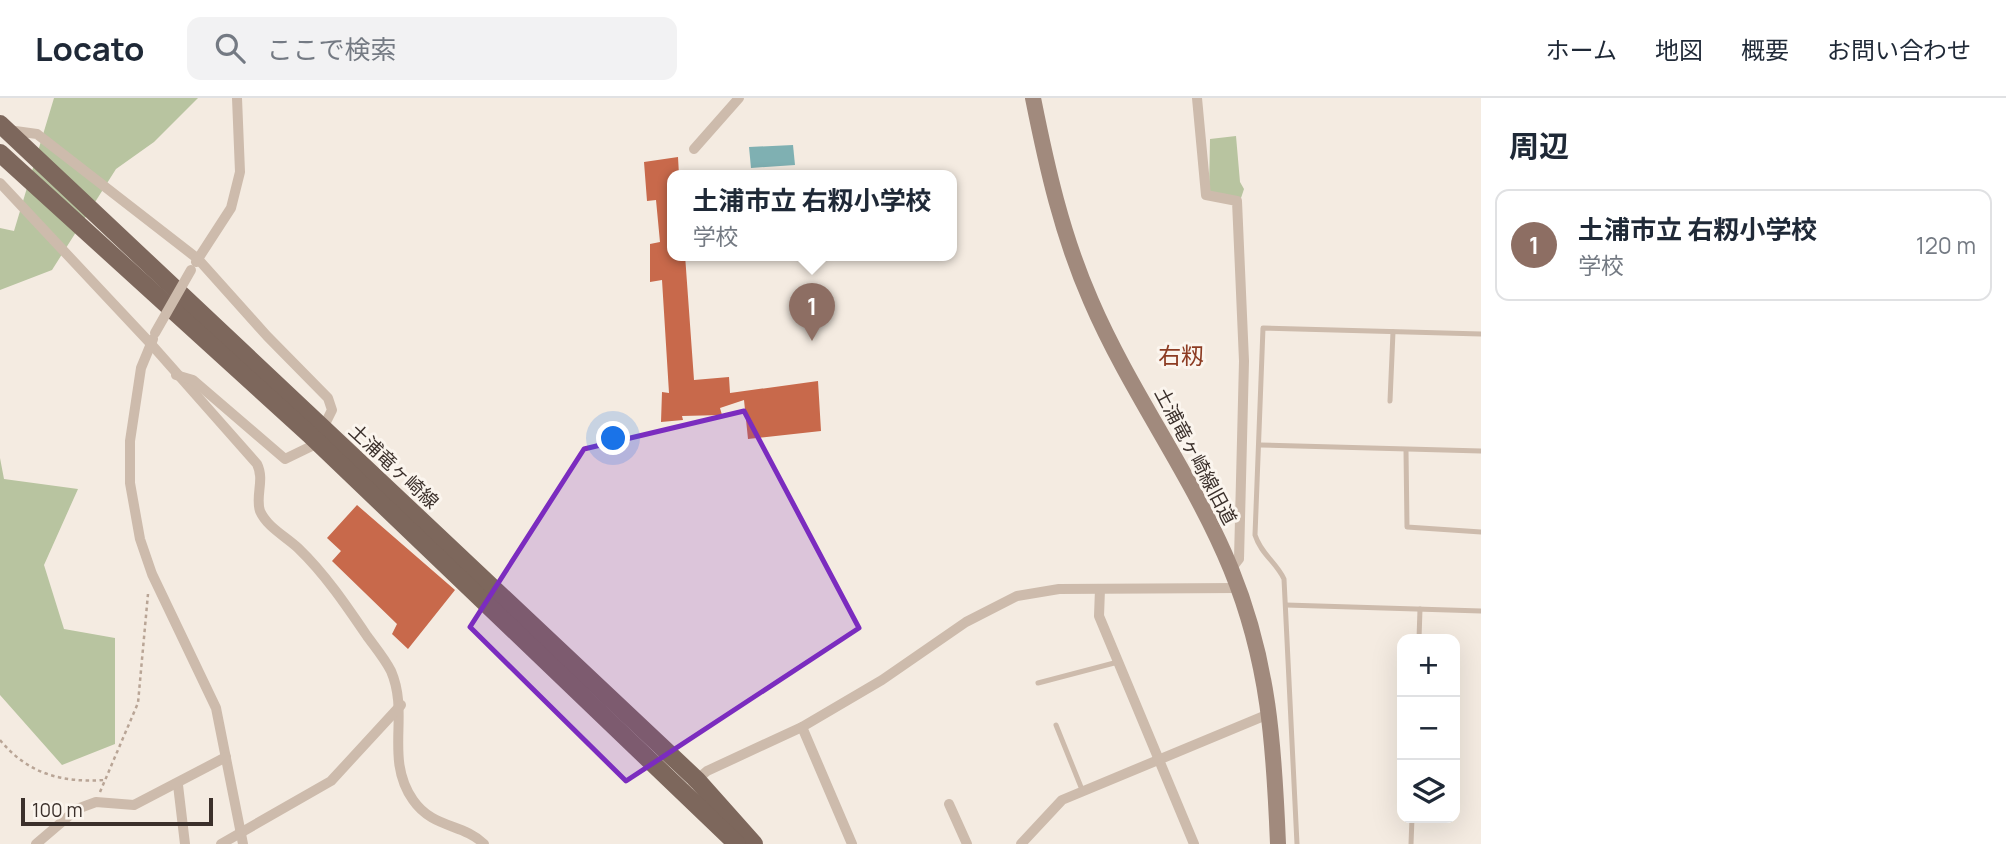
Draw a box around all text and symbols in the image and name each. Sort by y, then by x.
search box [187,17,677,80]
text: Locato [35,26,145,71]
icon: search [211,29,249,67]
text: ここで検索 [267,31,397,67]
text: ホーム [1546,33,1617,66]
text: 地図 [1655,33,1703,66]
text: 概要 [1741,33,1789,66]
text: お問い合わせ [1827,33,1971,66]
text: 周辺 [1509,125,1569,166]
popup [667,170,957,261]
text: 土浦市立 右籾小学校 [692,182,932,218]
text: 土浦市立 右籾小学校 [1578,211,1817,247]
text: 学校 [692,220,738,252]
text: 1 [1529,229,1539,261]
text: 120 m [1916,229,1976,261]
text: 学校 [1578,249,1624,281]
pin: 1 [789,283,835,341]
district label: 右籾 [1158,339,1204,371]
street label: 土浦竜ヶ崎線旧道 [1149,383,1243,529]
street label: 土浦竜ヶ崎線 [343,418,445,514]
your location [596,421,630,455]
map controls [1397,634,1460,823]
button: + [1397,634,1460,697]
button: − [1397,697,1460,760]
button: layers [1397,760,1460,823]
scale bar [21,795,214,827]
text: 100 m [32,797,83,823]

